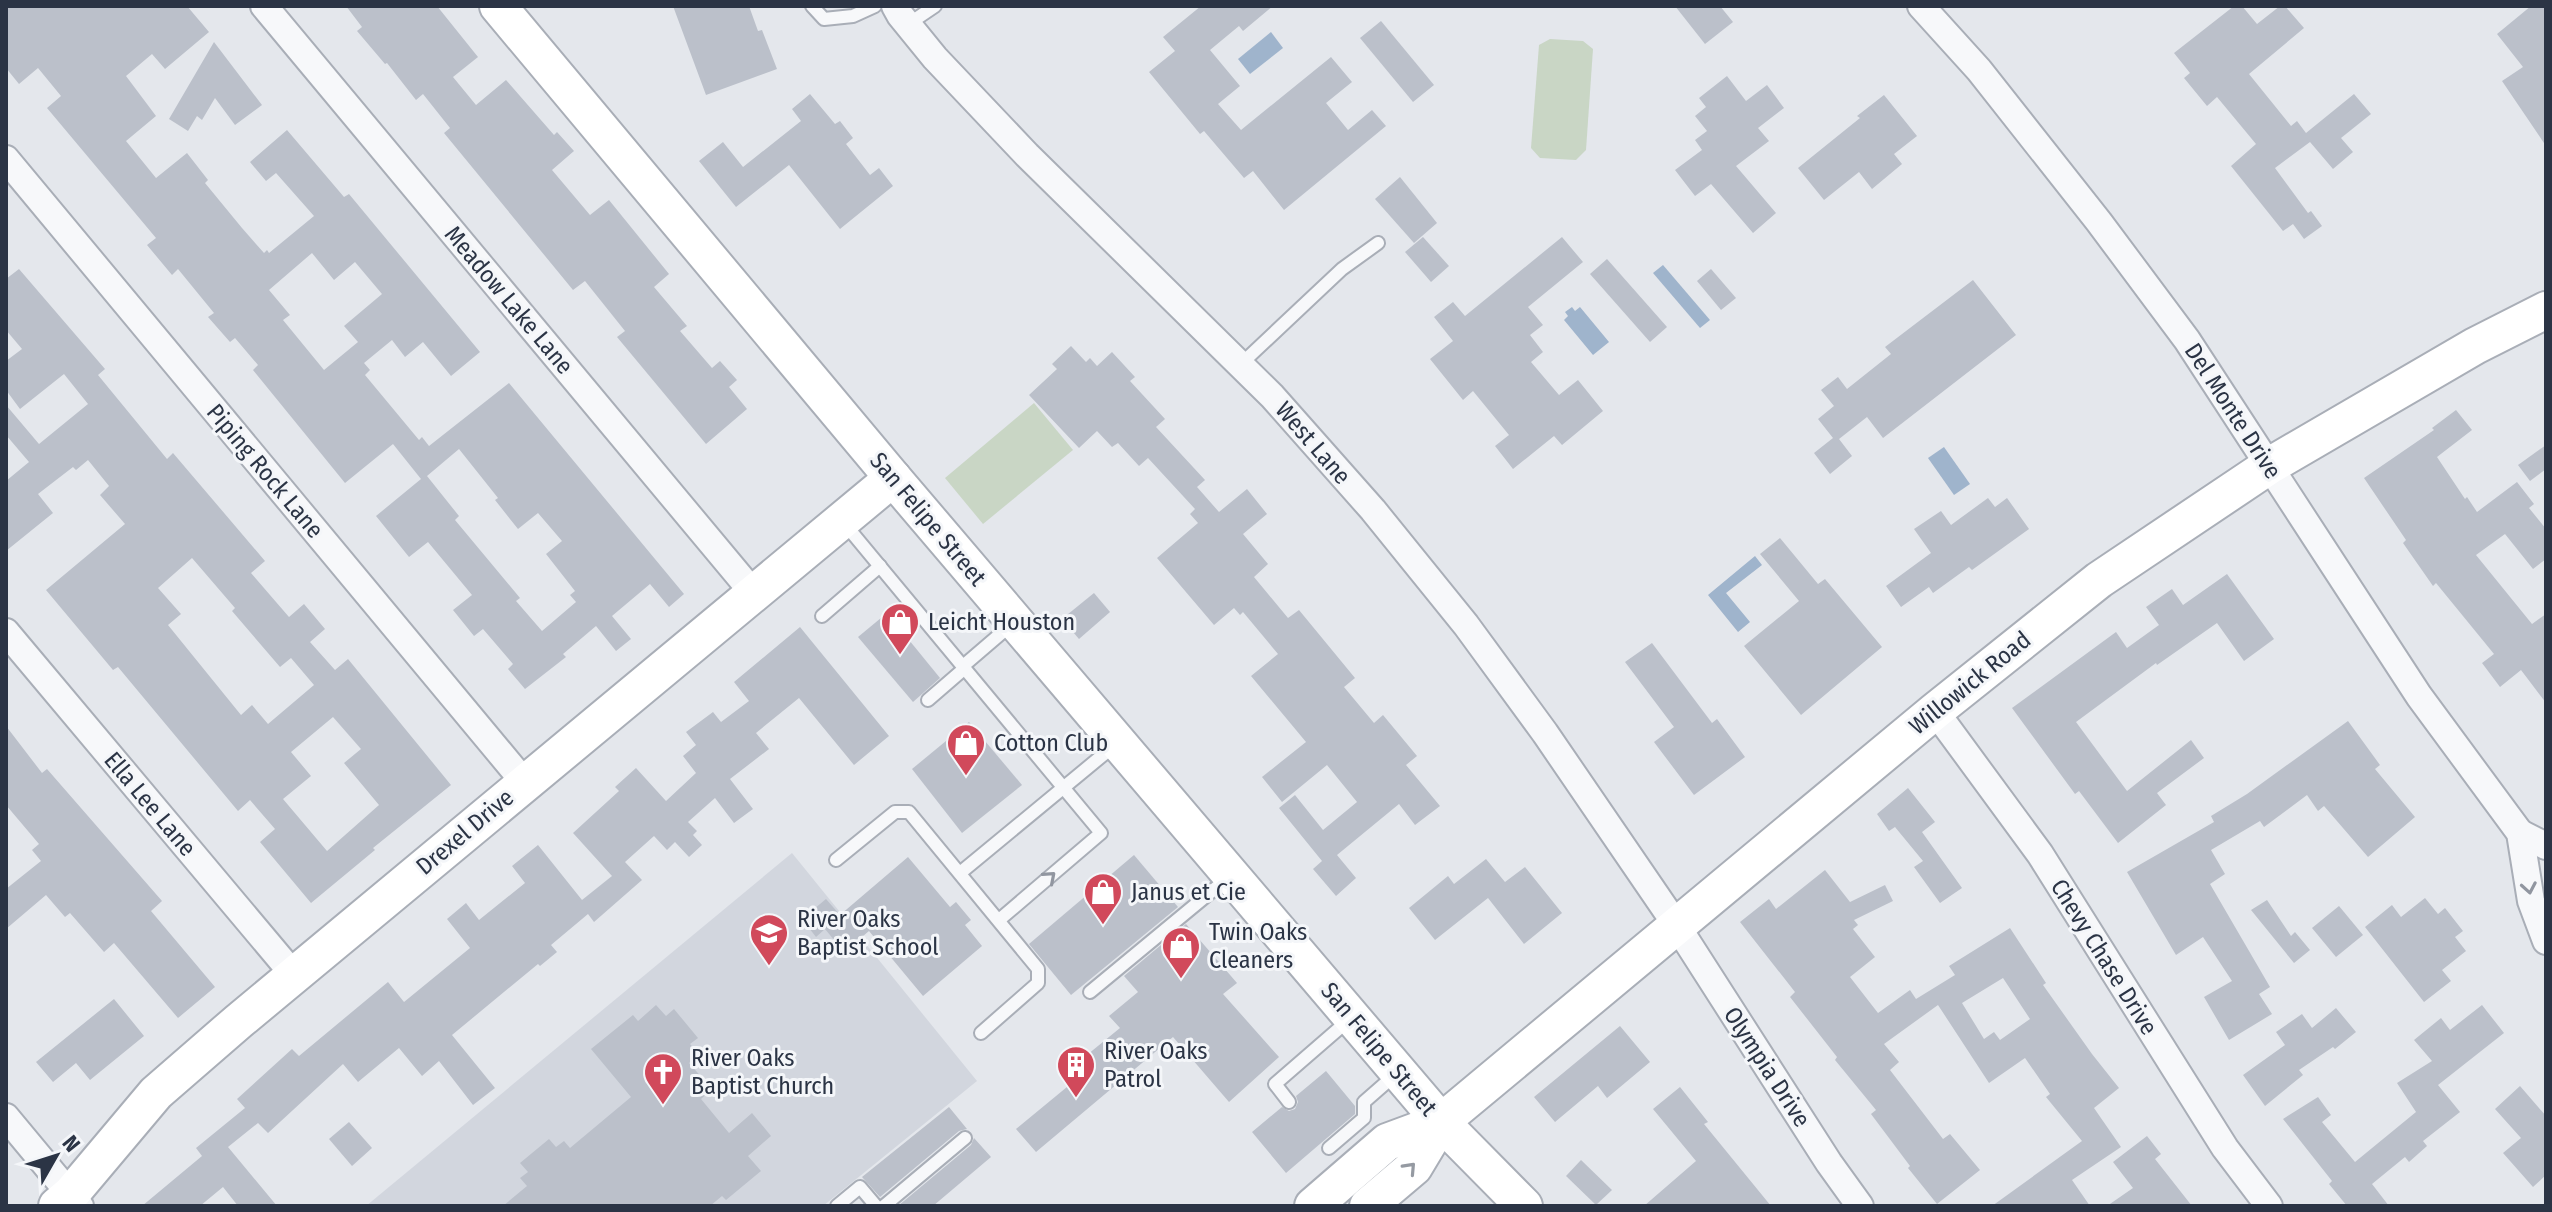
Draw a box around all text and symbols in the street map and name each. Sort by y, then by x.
street label: Meadow Lake Lane [439,220,579,380]
street label: Del Monte Drive [2179,338,2287,484]
street label: West Lane [1270,396,1356,490]
street label: Piping Rock Lane [201,398,329,544]
street label: San Felipe Street [864,447,992,591]
shop icon: Leicht Houston [879,601,921,656]
place label: Leicht Houston [928,608,1075,636]
street label: Willowick Road [1904,626,2036,740]
shop icon: Cotton Club [945,722,987,777]
place label: Cotton Club [994,729,1108,757]
street label: Ella Lee Lane [98,746,202,862]
street label: Drexel Drive [411,783,519,881]
shop icon: Janus et Cie [1082,871,1124,926]
one-way arrow [1041,872,1056,887]
street label: Chevy Chase Drive [2045,874,2163,1040]
place label: Janus et Cie [1131,878,1246,906]
one-way arrow [2520,881,2537,895]
place label: River Oaks Baptist School [797,905,939,961]
school or university icon: River Oaks Baptist School [748,912,790,967]
place label: Twin Oaks Cleaners [1209,918,1307,974]
shop icon: Twin Oaks Cleaners [1160,925,1202,980]
street label: San Felipe Street [1315,977,1443,1121]
street label: Olympia Drive [1718,1002,1816,1132]
place label: River Oaks Patrol [1104,1037,1208,1093]
place label: River Oaks Baptist Church [691,1044,834,1100]
building icon: River Oaks Patrol [1055,1044,1097,1099]
church icon: River Oaks Baptist Church [642,1051,684,1106]
north arrow [16,1116,96,1196]
text: N [57,1130,86,1157]
one-way arrow [1400,1163,1414,1178]

